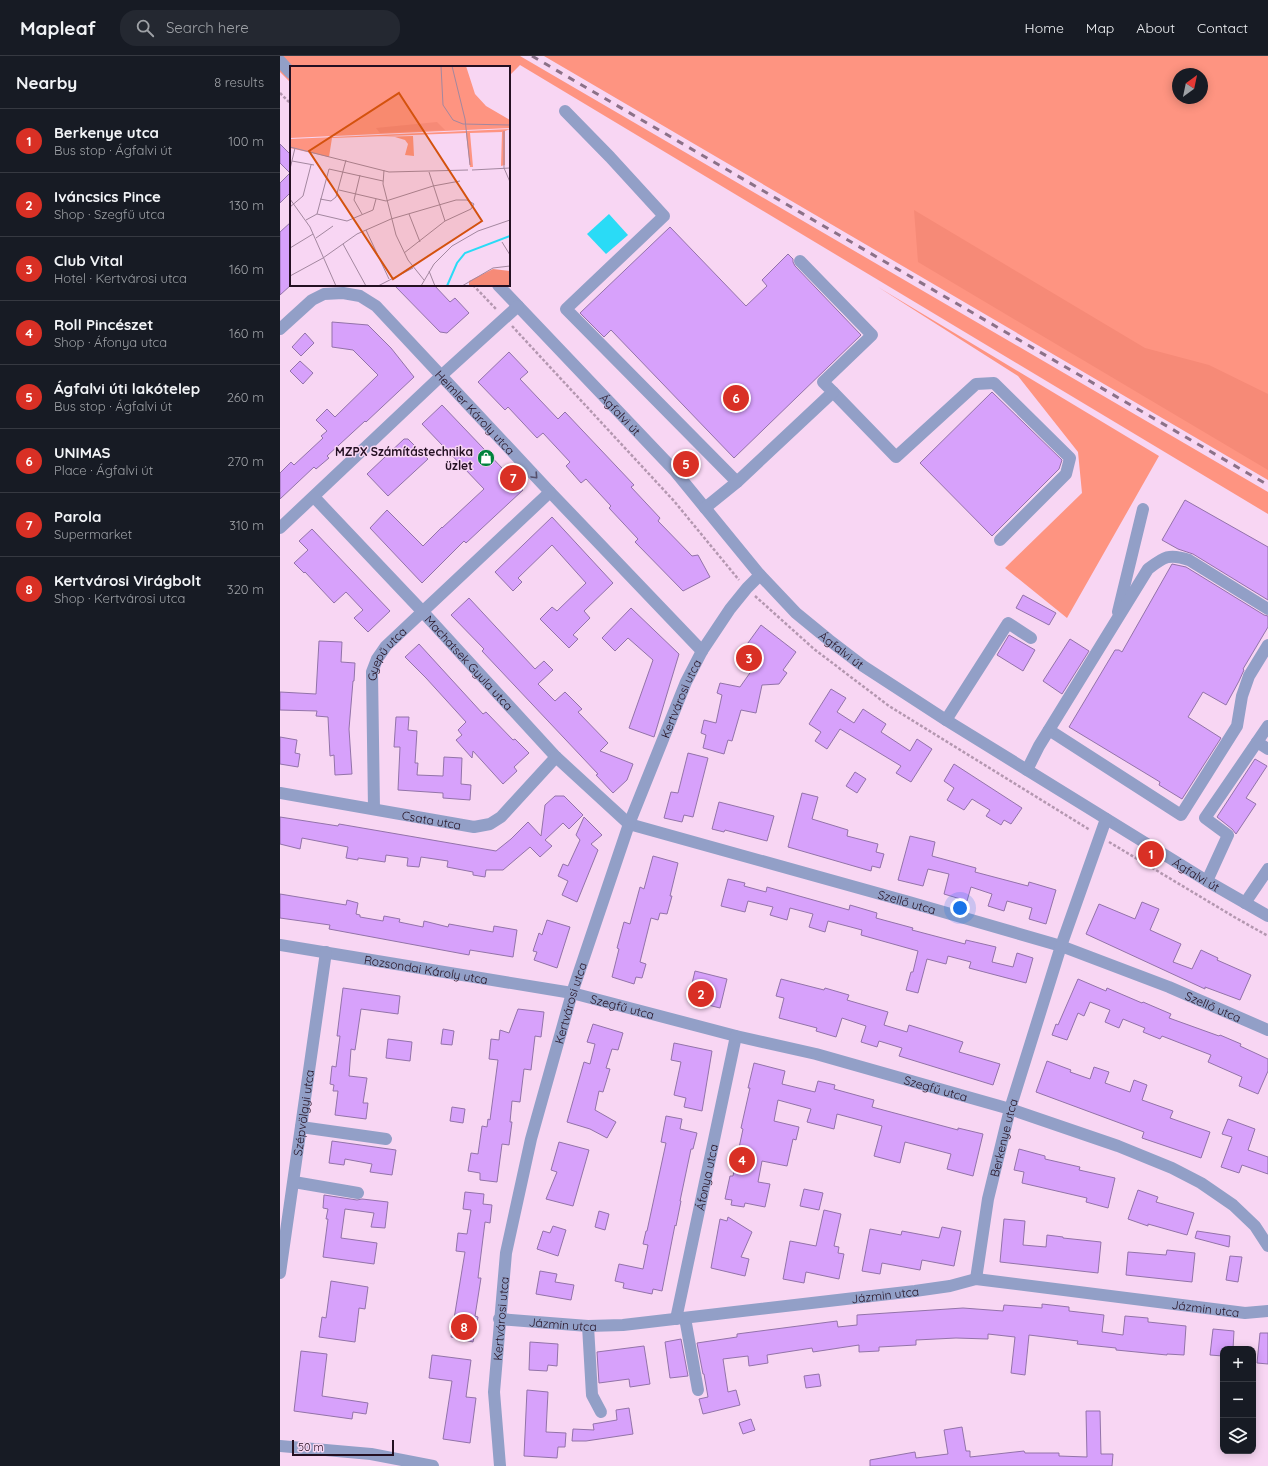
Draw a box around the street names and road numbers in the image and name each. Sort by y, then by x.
street label: Heimler Károly utca [432,367,518,457]
street label: Ágfalvi út [597,390,644,438]
street label: Machatsek Gyula utca [422,612,517,713]
street label: Gyepű utca [365,623,409,681]
street label: Ágfalvi út [816,628,867,672]
street label: Kertvárosi utca [657,657,704,740]
street label: Csata utca [401,807,462,832]
street label: Ágfalvi út [1170,854,1223,894]
street label: Szellő utca [876,886,938,917]
street label: Rozsondai Károly utca [363,951,489,987]
street label: Kertvárosi utca [551,960,589,1045]
street label: Szellő utca [1183,987,1244,1025]
street label: Szegfű utca [589,991,656,1022]
street label: Szépvölgyi utca [289,1068,317,1157]
street label: Szegfű utca [902,1072,969,1104]
street label: Berkenye utca [986,1097,1020,1178]
street label: Áfonya utca [692,1143,720,1212]
street label: Kertvárosi utca [489,1276,511,1361]
street label: Jázmin utca [850,1283,920,1306]
street label: Jázmin utca [1171,1296,1240,1320]
street label: Jázmin utca [528,1314,597,1334]

